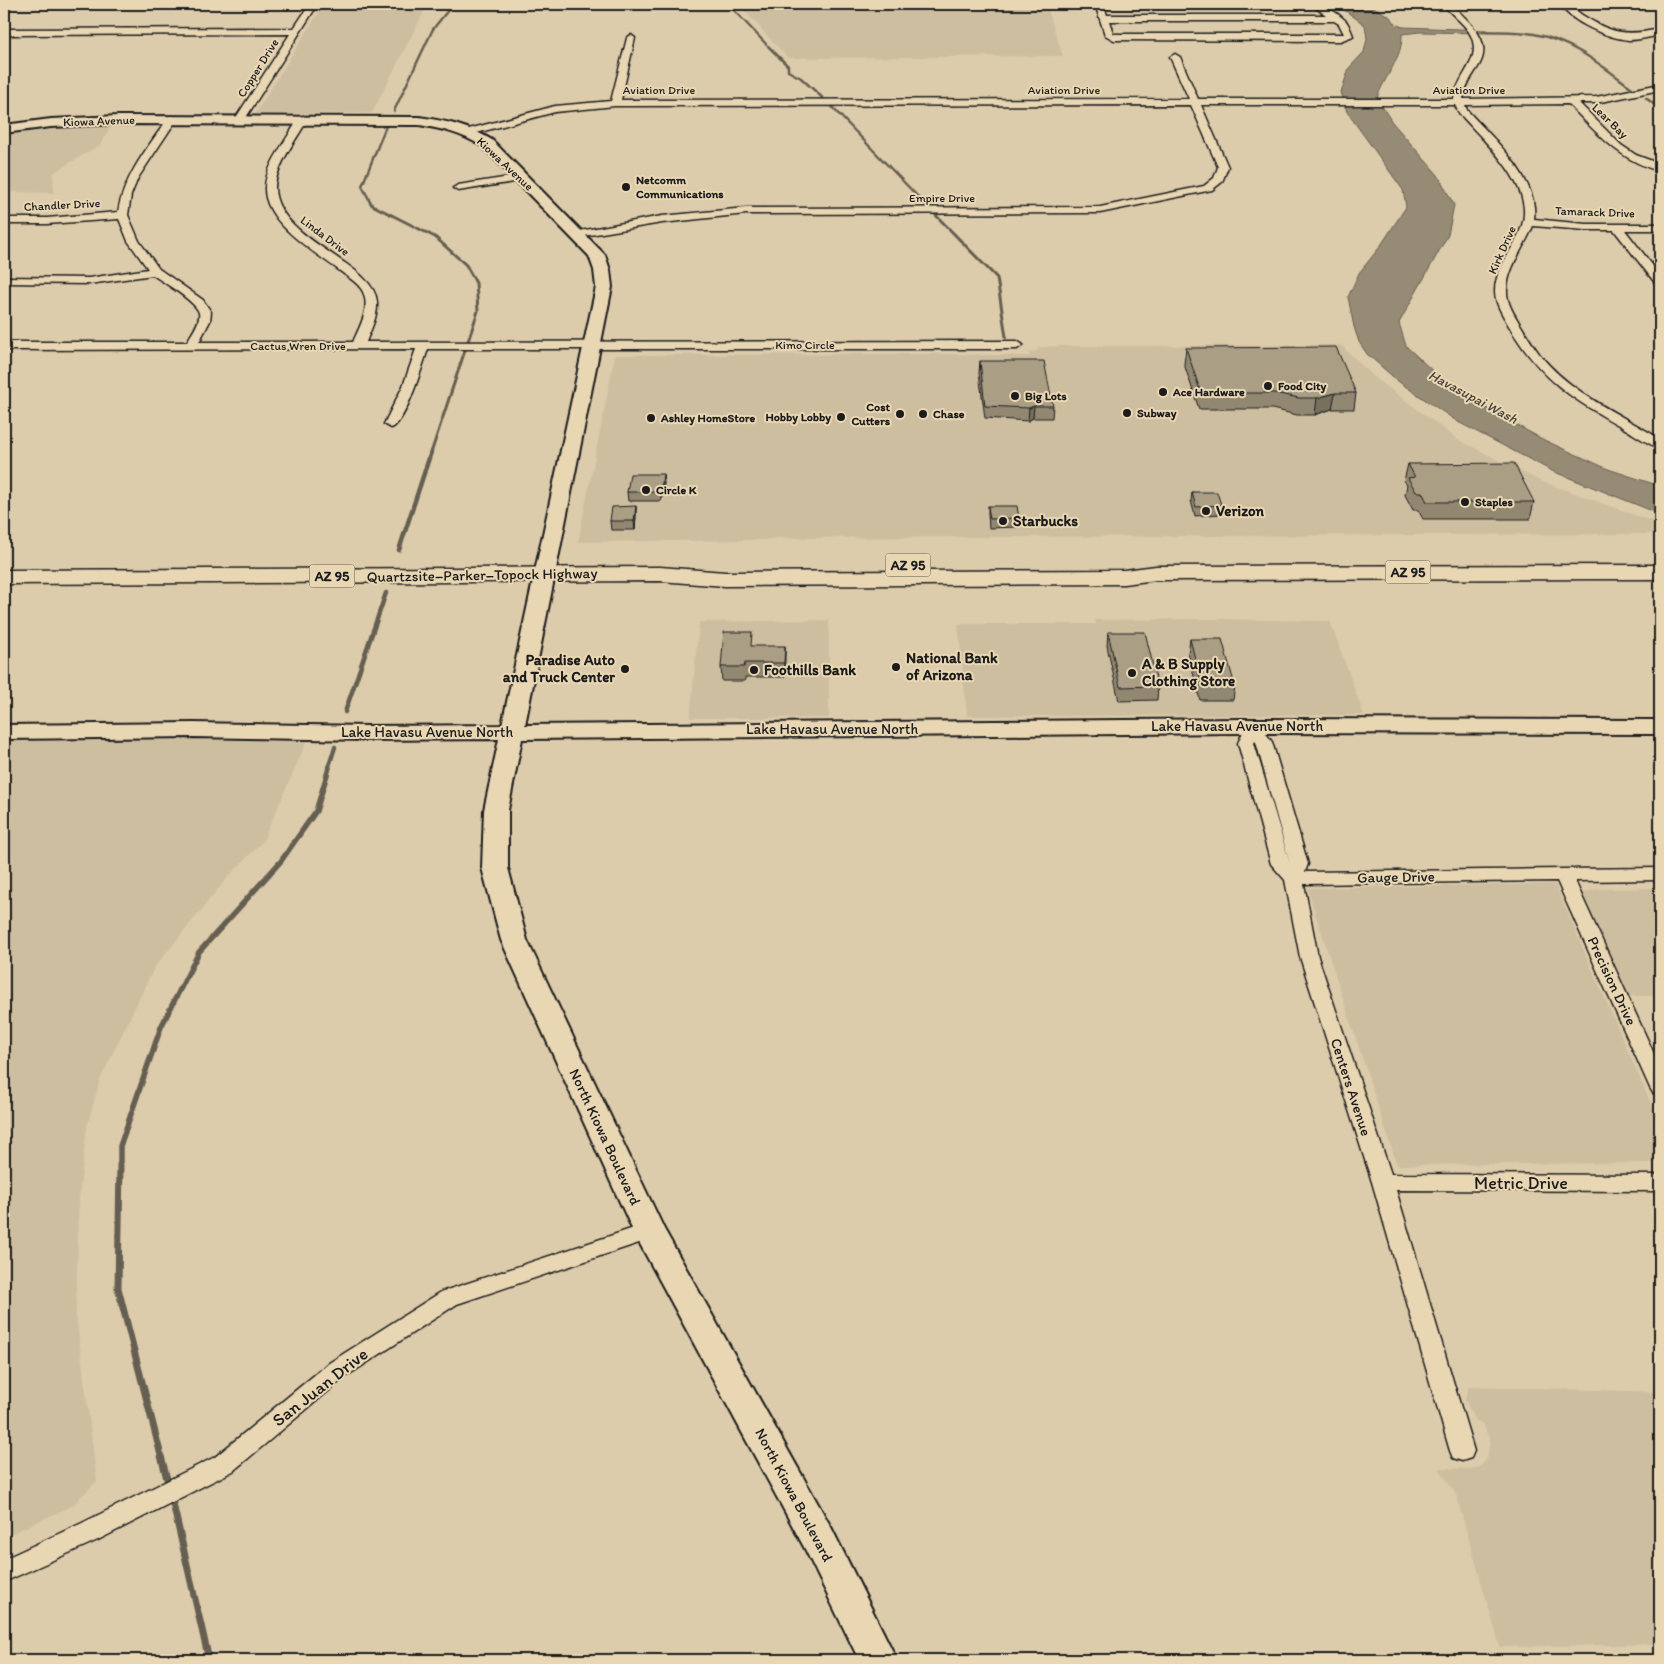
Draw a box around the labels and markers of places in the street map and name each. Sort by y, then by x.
place label: Netcomm Communications [636,173,724,201]
marker: Netcomm Communications [620,181,632,193]
place label: Food City [1278,379,1327,394]
marker: Food City [1262,380,1274,392]
place label: Ace Hardware [1172,385,1245,399]
marker: Ace Hardware [1157,386,1169,398]
place label: Big Lots [1025,389,1067,404]
marker: Big Lots [1009,390,1021,402]
place label: Cost Cutters [851,400,891,428]
place label: Subway [1137,406,1177,421]
place label: Chase [933,407,965,421]
marker: Subway [1121,407,1133,419]
marker: Cost Cutters [894,408,906,420]
marker: Chase [917,408,929,420]
place label: Hobby Lobby [765,410,831,425]
place label: Ashley HomeStore [660,411,756,426]
marker: Hobby Lobby [835,411,847,423]
marker: Ashley HomeStore [645,412,657,424]
place label: Circle K [656,483,697,497]
marker: Circle K [640,484,652,496]
place label: Staples [1475,495,1514,510]
marker: Staples [1459,496,1471,508]
place label: Verizon [1216,502,1265,520]
marker: Verizon [1200,505,1212,517]
place label: Starbucks [1013,512,1078,530]
marker: Starbucks [997,515,1009,527]
place label: National Bank of Arizona [906,649,998,684]
place label: Paradise Auto and Truck Center [503,651,615,686]
place label: A & B Supply Clothing Store [1141,655,1235,691]
place label: Foothills Bank [764,661,856,679]
marker: National Bank of Arizona [890,661,902,673]
marker: Paradise Auto and Truck Center [619,663,631,675]
marker: Foothills Bank [748,664,760,676]
marker: A & B Supply Clothing Store [1126,667,1138,679]

